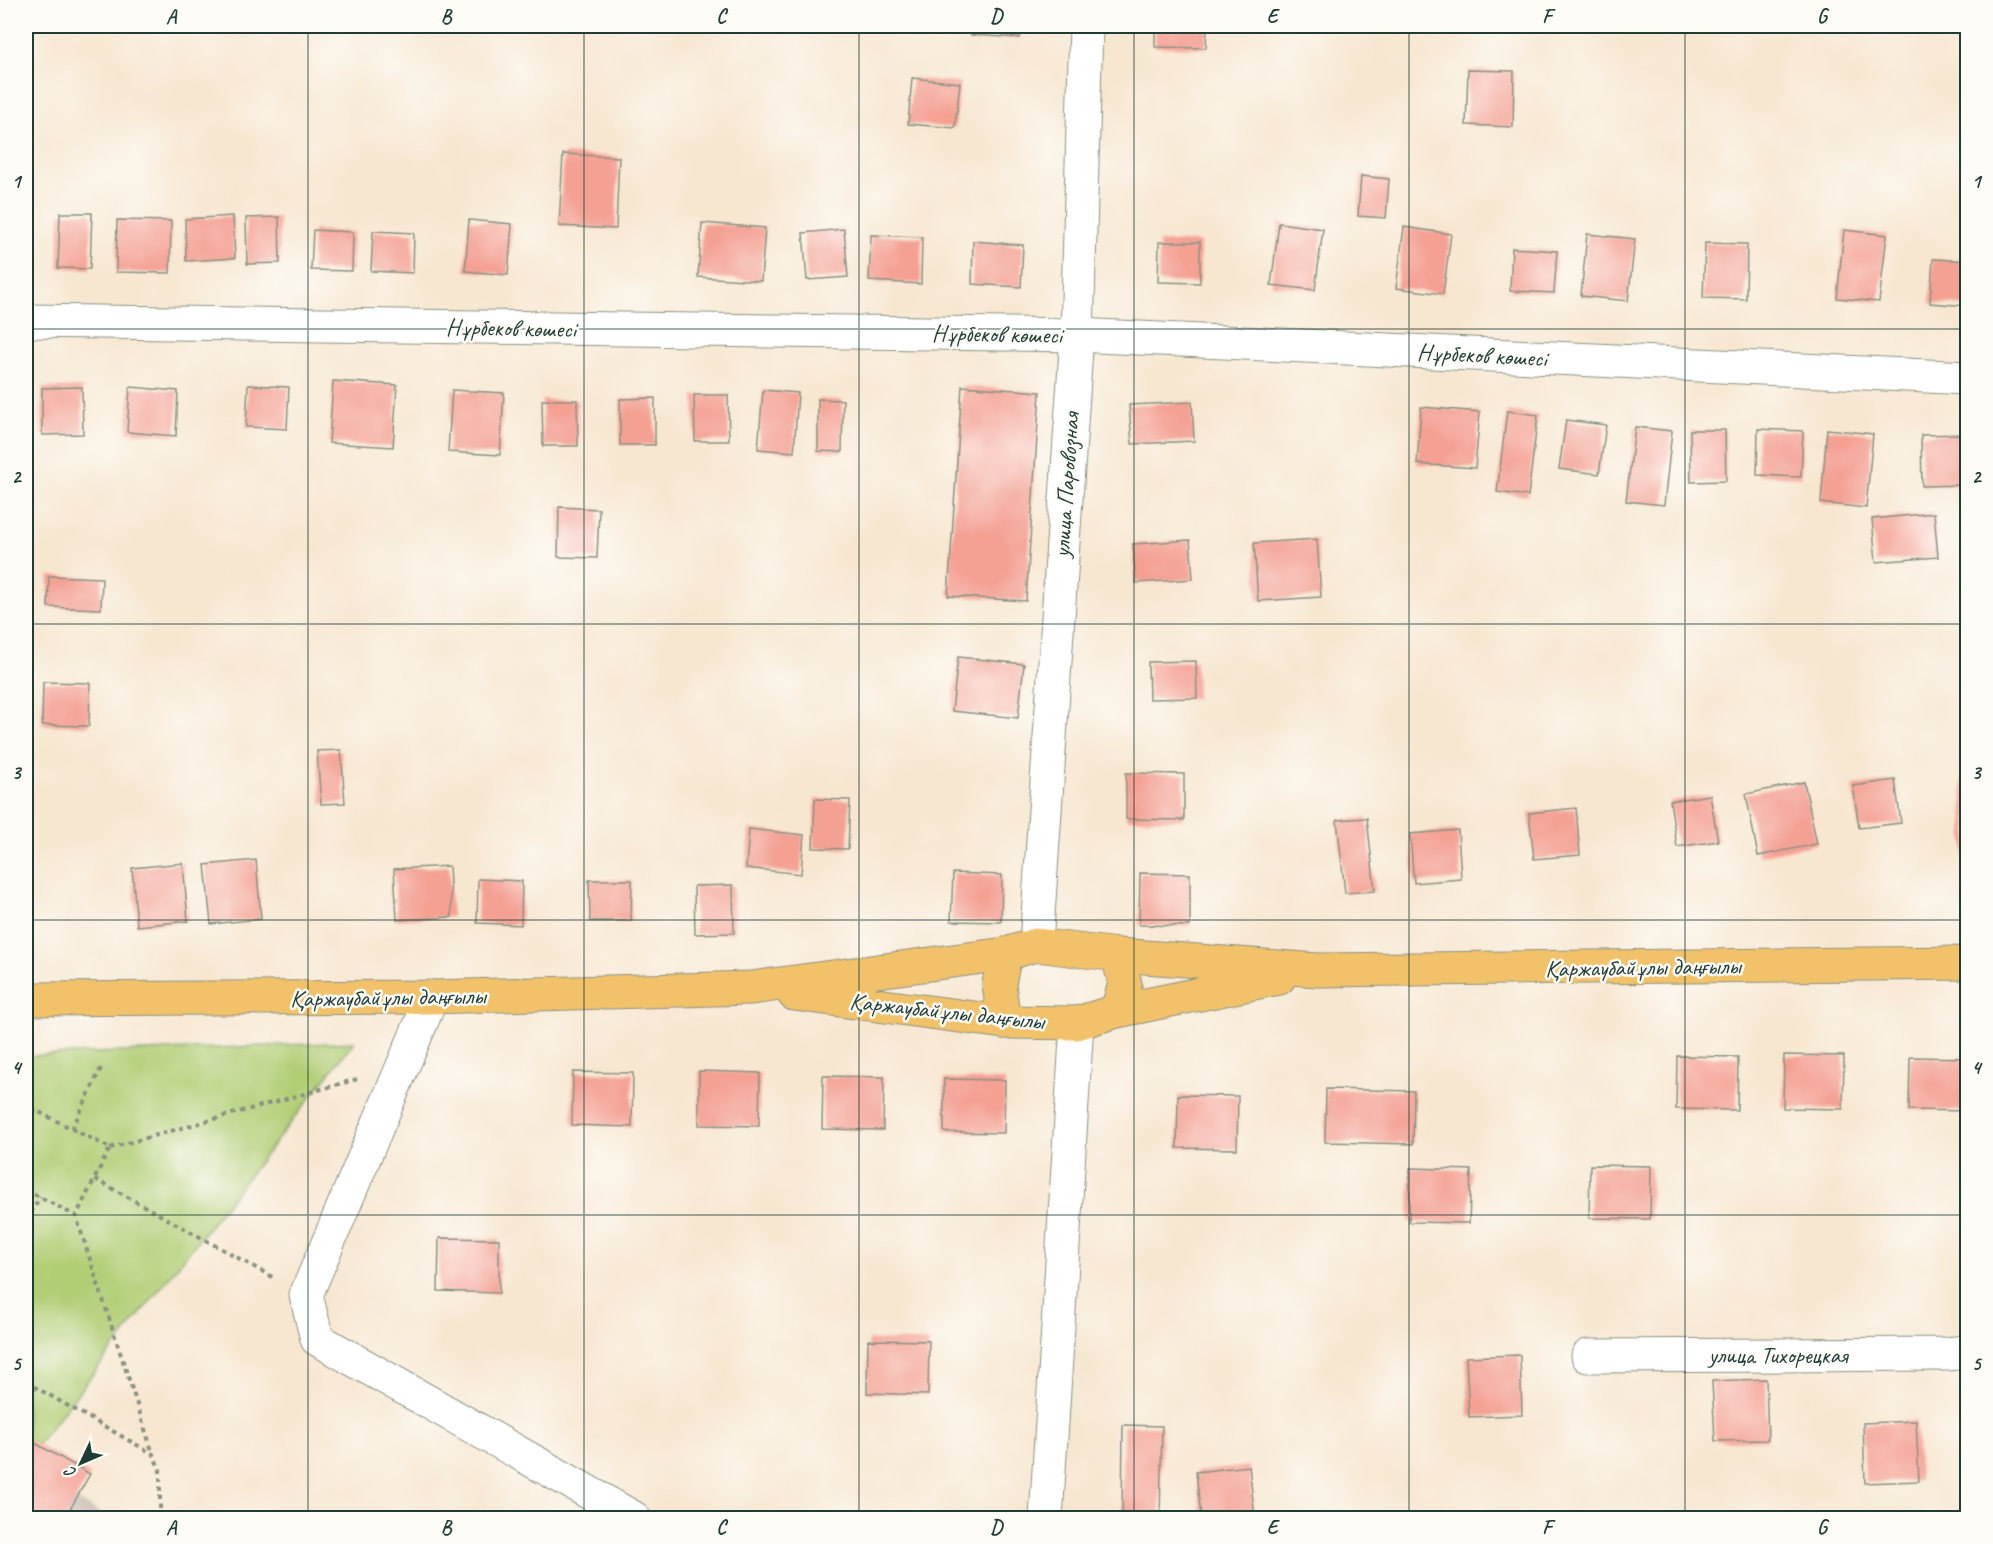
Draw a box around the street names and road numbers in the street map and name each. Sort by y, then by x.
street label: Нұрбеков көшесі [446,312,579,344]
street label: Нұрбеков көшесі [932,318,1065,350]
street label: Нұрбеков көшесі [1416,337,1550,374]
street label: улица Паровозная [1046,410,1086,561]
street label: Қаржаубайұлы даңғылы [1545,950,1743,984]
street label: Қаржаубайұлы даңғылы [290,980,488,1014]
street label: Қаржаубайұлы даңғылы [848,986,1048,1036]
street label: улица Тихорецкая [1707,1340,1849,1370]

